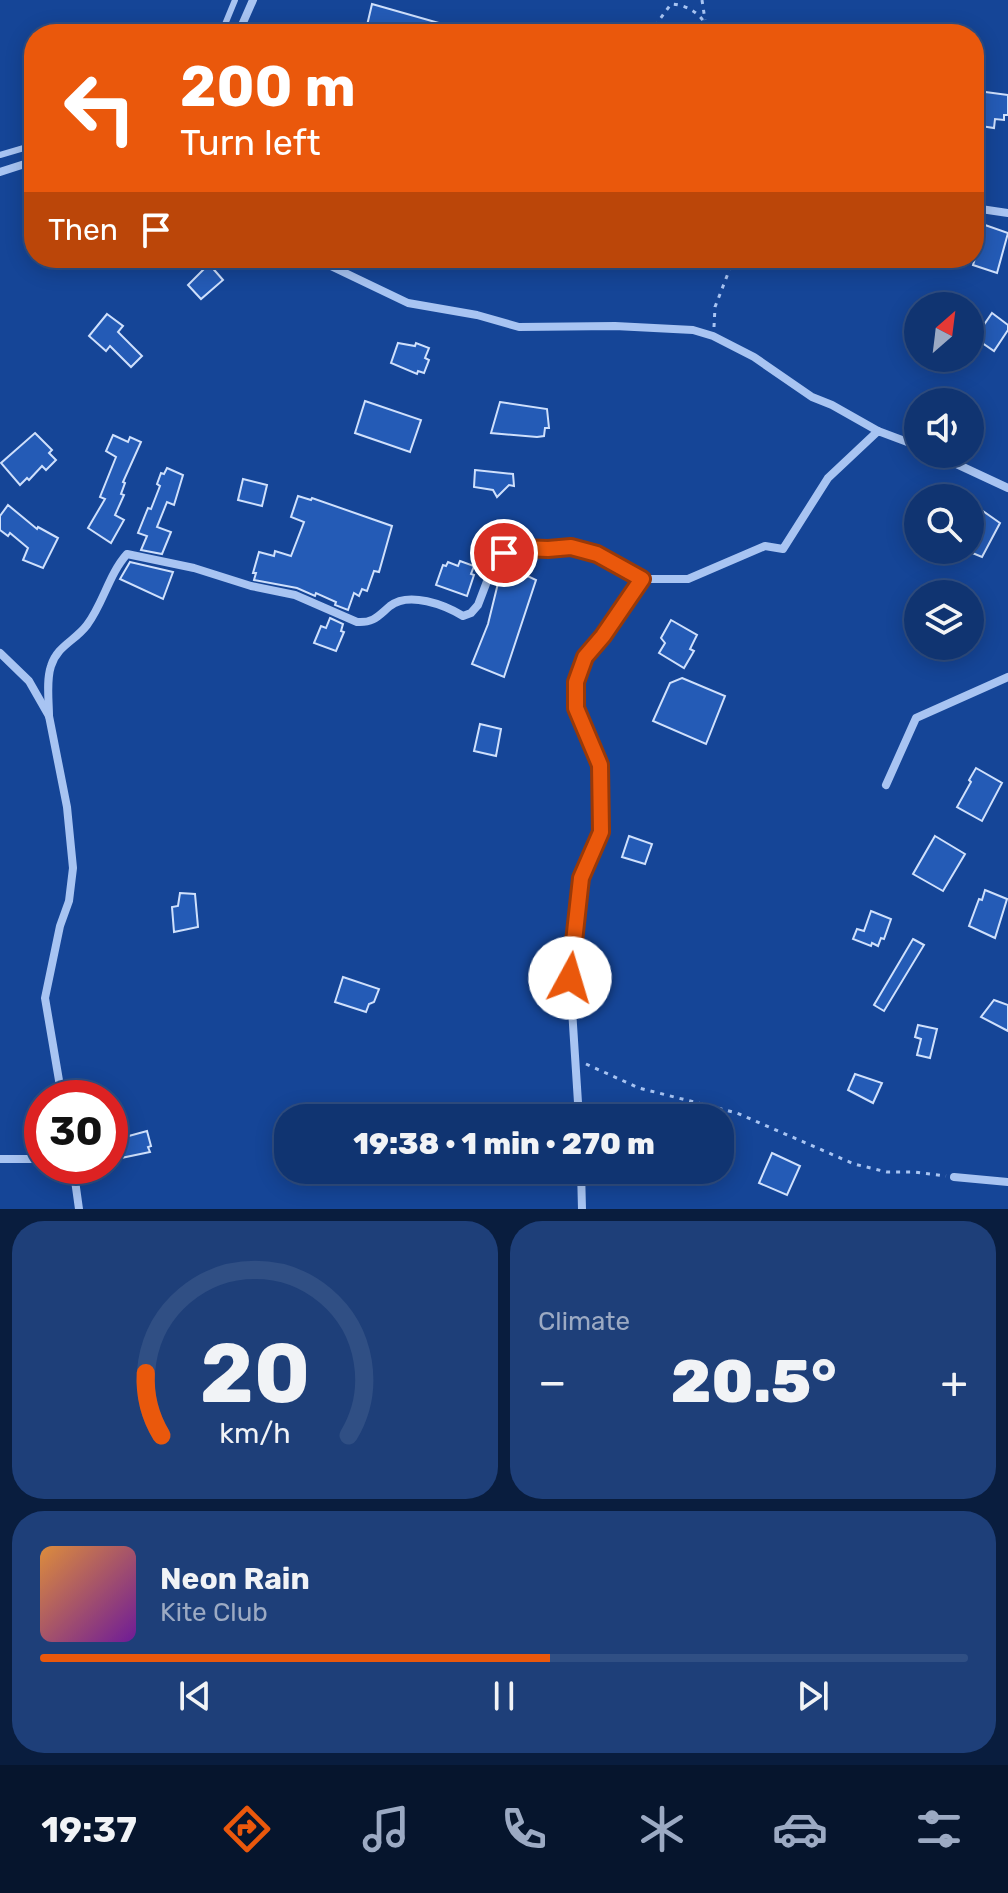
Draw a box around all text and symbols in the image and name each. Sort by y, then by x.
text: 200 m [180,54,356,120]
icon: left [48,56,152,160]
text: Turn left [180,121,321,164]
icon: arrive [134,208,178,252]
text: Then [48,212,118,248]
north arrow [904,292,984,372]
map controls [904,292,984,660]
button: sound [904,388,984,468]
button: search [904,484,984,564]
pin [470,519,538,587]
icon: arrive [482,531,526,575]
button: layers [904,580,984,660]
position arrow [528,936,612,1020]
speed limit sign: 30 [24,1080,128,1184]
text: 19:38 · 1 min · 270 m [353,1126,655,1162]
text: Climate [538,1306,630,1337]
text: 20 [200,1324,310,1423]
text: 20.5° [671,1346,836,1417]
text: − [538,1356,567,1408]
text: + [941,1356,968,1408]
text: km/h [219,1416,291,1450]
text: Neon Rain [160,1561,310,1597]
text: Kite Club [160,1597,268,1628]
icon: previous [173,1674,217,1718]
icon: pause [482,1674,526,1718]
icon: next [791,1674,835,1718]
icon: directions [219,1801,275,1857]
icon: music [358,1801,414,1857]
icon: phone [496,1801,552,1857]
icon: climate [634,1801,690,1857]
icon: car [772,1801,828,1857]
icon: filters [911,1801,967,1857]
text: 19:37 [41,1808,137,1851]

